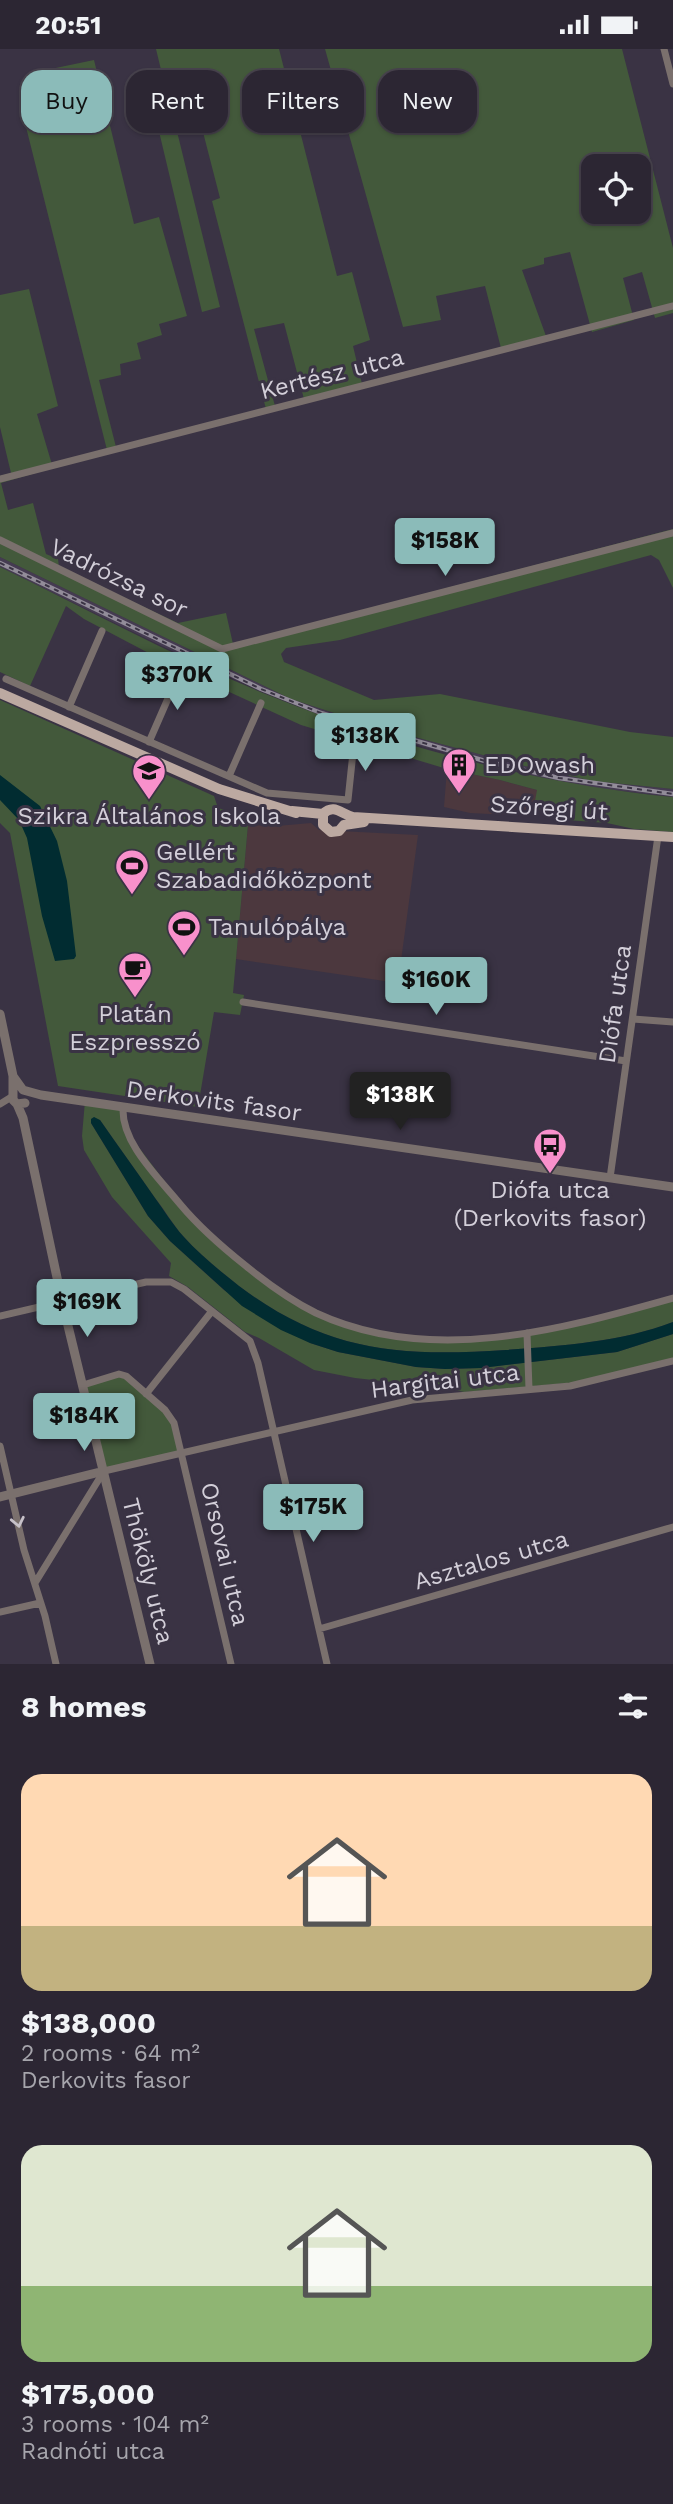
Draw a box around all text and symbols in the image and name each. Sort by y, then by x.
text: 20:51 [35,10,101,40]
chip: Buy [21,70,112,133]
chip: Rent [126,70,228,133]
chip: Filters [242,70,364,133]
chip: New [378,70,477,133]
map controls [581,154,651,224]
button: locate [581,154,651,224]
street label: Kertész utca [257,343,407,405]
pin: $158K [396,519,494,578]
text: $158K [411,527,479,554]
street label: Vadrózsa sor [46,533,193,624]
pin: $370K [128,653,226,712]
text: $370K [141,661,213,688]
pin: $138K [316,713,414,773]
text: $138K [331,722,399,749]
building icon: EDOwash [440,746,478,795]
place label: EDOwash [484,751,595,779]
school or university icon: Szikra Általános Iskola [130,752,168,801]
street label: Szőregi út [489,790,609,826]
place label: Szikra Általános Iskola [17,802,281,830]
place label: Gellért Szabadidőközpont [156,838,372,894]
sports icon: Gellért Szabadidőközpont [113,847,151,896]
sports icon: Tanulópálya [165,908,203,957]
place label: Tanulópálya [208,913,346,941]
street label: Diófa utca [593,943,637,1065]
cafe icon: Platán Eszpresszó [116,950,154,999]
pin: $160K [387,957,485,1017]
text: $160K [401,966,471,993]
place label: Platán Eszpresszó [69,1000,201,1056]
pin: $138K [351,1073,449,1132]
street label: Derkovits fasor [124,1075,304,1127]
text: $138K [366,1081,434,1108]
bus stop icon: Diófa utca (Derkovits fasor) [531,1126,569,1175]
place label: Diófa utca (Derkovits fasor) [454,1176,646,1232]
pin: $169K [38,1279,136,1339]
text: $169K [53,1288,121,1315]
street label: Hargitai utca [369,1358,521,1404]
pin: $184K [35,1393,133,1453]
text: $184K [49,1402,119,1429]
street label: Orsovai utca [195,1480,255,1628]
pin: $175K [264,1485,362,1544]
text: $175K [279,1493,347,1520]
street label: Thököly utca [116,1495,180,1647]
one-way arrow [10,1516,24,1528]
street label: Asztalos utca [411,1525,571,1595]
icon: filters [614,1687,652,1725]
text: 8 homes [21,1689,147,1724]
icon: home [274,1819,400,1945]
text: $138,000 [21,2005,156,2040]
text: 2 rooms · 64 m² [21,2040,200,2067]
text: Derkovits fasor [21,2067,191,2094]
icon: home [274,2190,400,2316]
text: $175,000 [21,2376,155,2411]
text: 3 rooms · 104 m² [21,2411,209,2438]
text: Radnóti utca [21,2438,165,2465]

